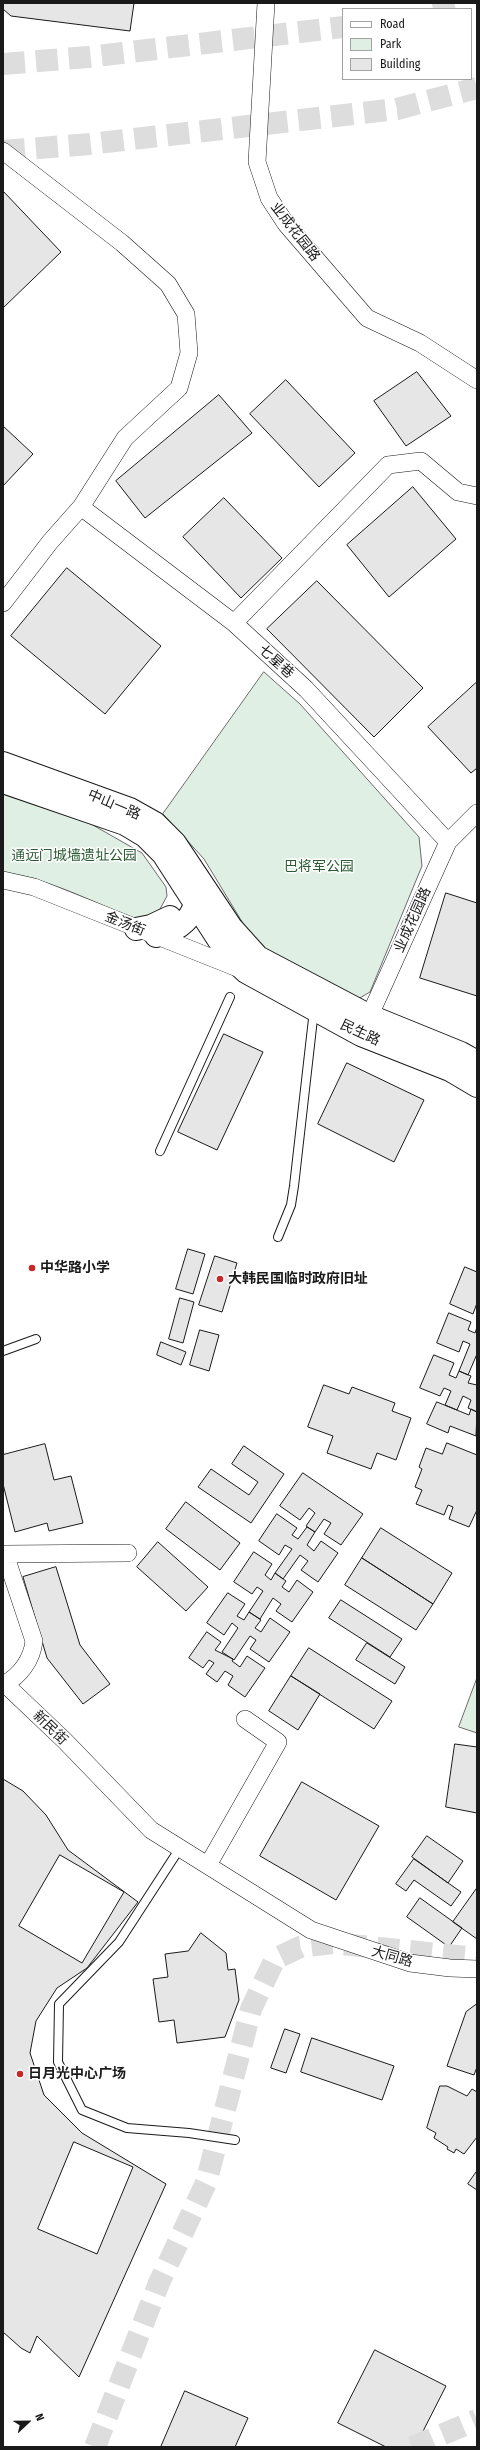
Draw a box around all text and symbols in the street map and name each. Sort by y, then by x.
legend [342,8,472,80]
text: Road [380,17,405,31]
text: Park [380,37,401,51]
text: Building [380,57,420,71]
street label: 业成花园路 [267,199,323,265]
street label: 七星巷 [255,642,297,682]
street label: 中山一路 [85,786,143,824]
park label: 通远门城墙遗址公园 [11,848,137,864]
park label: 巴将军公园 [284,859,354,875]
street label: 业成花园路 [391,885,435,955]
street label: 金汤街 [102,908,148,940]
street label: 民生路 [337,1017,383,1049]
place label: 中华路小学 [40,1260,110,1276]
marker: 中华路小学 [27,1263,37,1273]
place label: 大韩民国临时政府旧址 [228,1271,368,1287]
marker: 大韩民国临时政府旧址 [215,1274,225,1284]
street label: 新民街 [29,1707,71,1749]
street label: 大同路 [369,1943,415,1971]
place label: 日月光中心广场 [28,2066,126,2082]
marker: 日月光中心广场 [15,2069,25,2079]
north arrow [8,2402,48,2442]
text: N [32,2412,47,2423]

